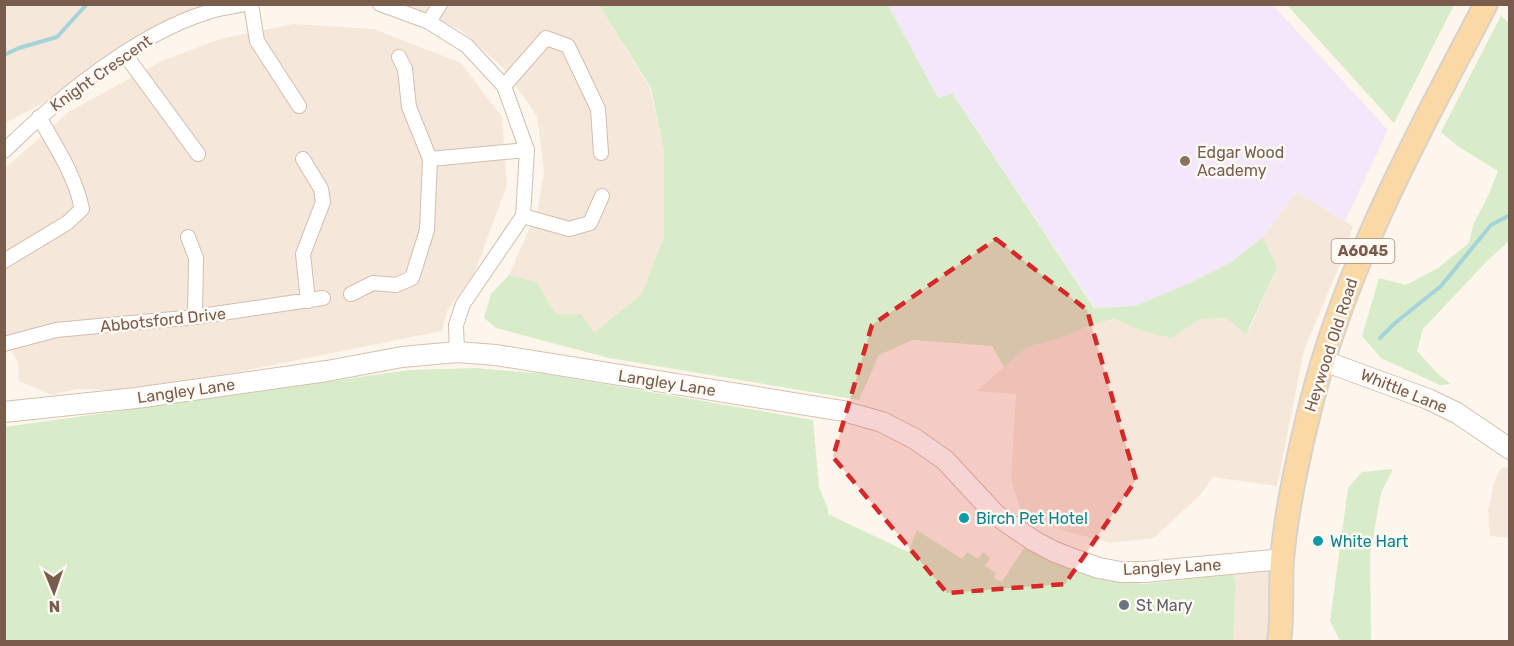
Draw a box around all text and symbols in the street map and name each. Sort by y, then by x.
street label: Knight Crescent [46,31,156,115]
place label: Edgar Wood Academy [1197,143,1284,180]
marker: Edgar Wood Academy [1178,154,1192,168]
road number: A6045 [1332,239,1394,263]
street label: Heywood Old Road [1300,276,1362,414]
street label: Abbotsford Drive [99,304,227,336]
street label: Whittle Lane [1358,365,1450,417]
street label: Langley Lane [617,366,717,400]
street label: Langley Lane [136,375,236,407]
place label: Birch Pet Hotel [976,509,1088,528]
marker: Birch Pet Hotel [957,511,971,525]
place label: White Hart [1330,532,1408,551]
marker: White Hart [1311,534,1325,548]
street label: Langley Lane [1122,555,1222,579]
north arrow [24,562,84,622]
place label: St Mary [1136,596,1193,615]
text: N [48,597,61,616]
marker: St Mary [1117,598,1131,612]

